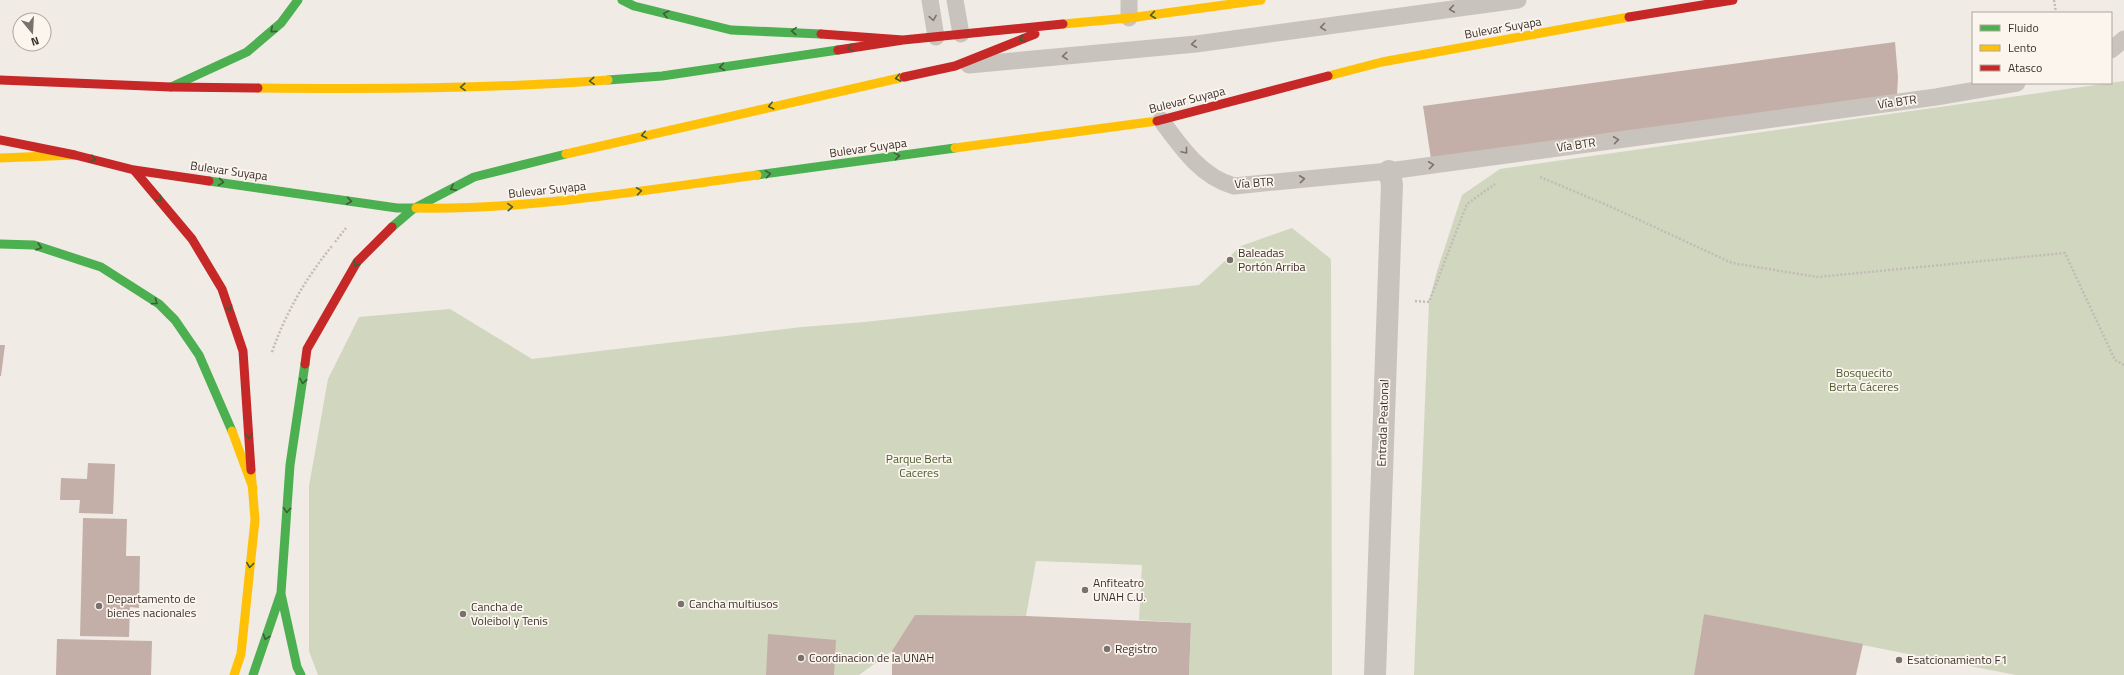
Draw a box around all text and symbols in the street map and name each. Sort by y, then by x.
one-way arrow [1449,4,1455,13]
one-way arrow [663,10,669,18]
one-way arrow [1150,10,1156,19]
street label: Bulevar Suyapa [1463,11,1543,44]
north arrow [12,12,52,52]
legend [1972,12,2112,84]
one-way arrow [928,15,937,21]
text: Fluido [2008,18,2039,37]
one-way arrow [1320,22,1326,31]
one-way arrow [270,25,278,32]
one-way arrow [791,27,797,36]
text: N [29,33,41,50]
one-way arrow [1018,35,1025,43]
text: Lento [2008,38,2037,57]
one-way arrow [1191,40,1197,49]
one-way arrow [847,43,853,52]
one-way arrow [1062,52,1068,61]
text: Atasco [2008,58,2042,77]
one-way arrow [719,62,725,71]
one-way arrow [895,73,901,81]
one-way arrow [589,76,596,85]
street label: Bulevar Suyapa [1147,81,1227,118]
one-way arrow [460,83,466,92]
street label: Vía BTR [1876,89,1918,114]
one-way arrow [768,101,774,109]
one-way arrow [641,131,648,139]
street label: Vía BTR [1555,132,1597,157]
street label: Bulevar Suyapa [828,133,908,162]
one-way arrow [1613,136,1619,145]
one-way arrow [1180,147,1187,154]
one-way arrow [894,152,900,161]
one-way arrow [90,155,96,163]
street label: Bulevar Suyapa [189,156,269,185]
one-way arrow [1428,160,1434,169]
one-way arrow [765,170,771,179]
street label: Vía BTR [1234,172,1274,193]
one-way arrow [1299,175,1305,184]
street label: Bulevar Suyapa [507,176,587,203]
one-way arrow [218,177,224,186]
one-way arrow [450,183,457,191]
one-way arrow [636,187,642,196]
one-way arrow [155,195,162,202]
one-way arrow [346,196,353,205]
one-way arrow [507,202,513,211]
one-way arrow [35,242,42,251]
place label: Baleadas Portón Arriba [1238,243,1306,276]
marker: Baleadas Portón Arriba [1225,255,1235,265]
one-way arrow [353,260,361,267]
one-way arrow [151,297,158,304]
one-way arrow [224,305,232,312]
park label: Bosquecito Berta Cáceres [1829,363,1899,396]
one-way arrow [299,377,308,384]
street label: Entrada Peatonal [1371,379,1394,467]
one-way arrow [244,433,253,439]
park label: Parque Berta Caceres [886,449,952,482]
one-way arrow [282,506,291,513]
one-way arrow [246,562,255,568]
place label: Anfiteatro UNAH C.U. [1093,573,1146,606]
marker: Anfiteatro UNAH C.U. [1080,585,1090,595]
place label: Departamento de bienes nacionales [107,589,197,622]
place label: Cancha multiusos [689,594,779,613]
place label: Cancha de Voleibol y Tenis [471,597,548,630]
marker: Cancha multiusos [676,599,686,609]
marker: Departamento de bienes nacionales [94,601,104,611]
marker: Cancha de Voleibol y Tenis [458,609,468,619]
one-way arrow [262,633,270,640]
place label: Registro [1115,639,1157,658]
marker: Registro [1102,644,1112,654]
place label: Coordinacion de la UNAH [809,648,934,667]
place label: Esatcionamiento F1 [1907,650,2007,669]
marker: Coordinacion de la UNAH [796,653,806,663]
marker: Esatcionamiento F1 [1894,655,1904,665]

